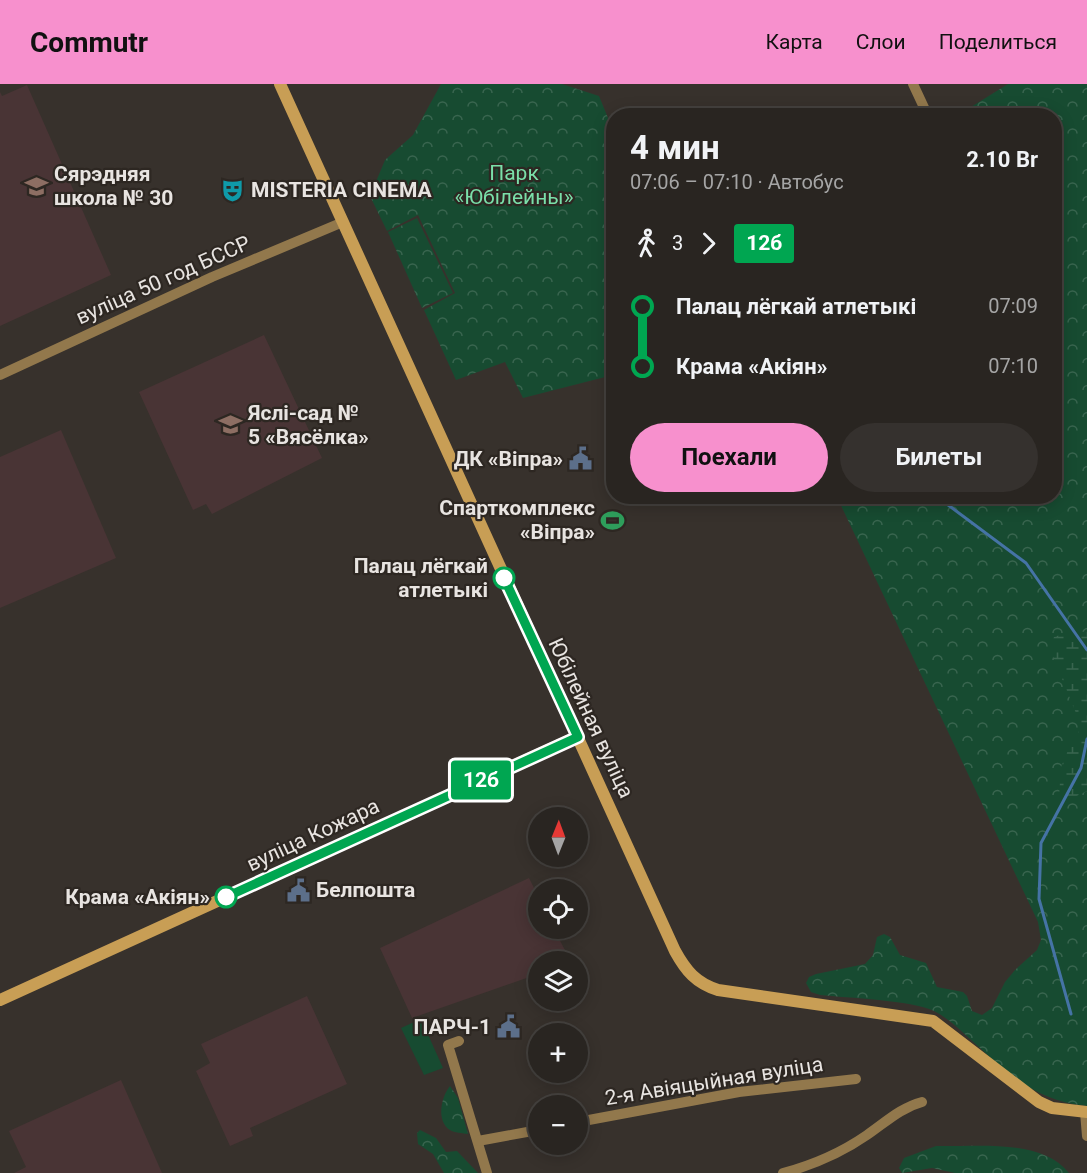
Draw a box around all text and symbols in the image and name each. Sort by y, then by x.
text: Commutr [30,26,148,59]
text: Карта [766,30,823,54]
text: Слои [856,30,906,54]
text: Поделиться [939,30,1057,54]
text: 4 мин [630,128,720,167]
text: 2.10 Br [966,147,1038,172]
park label: Парк «Юбілейны» [454,161,574,209]
place label: Сярэдняя школа № 30 [54,162,173,210]
text: 07:06 – 07:10 · Автобус [630,170,844,194]
school or university icon: Сярэдняя школа № 30 [23,173,49,199]
theatre icon: MISTERIA CINEMA [220,177,246,203]
place label: MISTERIA CINEMA [251,178,432,202]
icon: walk [630,227,663,260]
icon: forward [692,227,725,260]
street label: вуліца 50 год БССР [72,231,254,329]
text: 3 [672,231,683,255]
text: 12б [746,231,782,255]
text: Палац лёгкай атлетыкі [676,294,916,319]
text: 07:09 [988,294,1038,318]
text: Крама «Акіян» [676,354,828,379]
text: 07:10 [988,354,1038,378]
place label: Яслі-сад № 5 «Вясёлка» [247,401,369,449]
school or university icon: Яслі-сад № 5 «Вясёлка» [217,412,243,438]
button: Поехали [630,423,828,492]
button: Билеты [840,423,1038,492]
public building icon: ДК «Віпра» [568,446,594,472]
place label: ДК «Віпра» [454,447,563,471]
place label: Спарткомплекс «Віпра» [439,496,595,544]
sports icon: Спарткомплекс «Віпра» [600,507,626,533]
place label: Палац лёгкай атлетыкі [354,554,488,602]
marker: Палац лёгкай атлетыкі [493,567,515,589]
street label: Юбілейная вуліца [543,634,639,802]
line badge: 12б [446,760,516,800]
text: 12б [463,768,499,792]
street label: вуліца Кожара [243,794,383,876]
north arrow [528,807,588,867]
map controls [528,807,588,1155]
public building icon: Белпошта [285,877,311,903]
place label: Белпошта [316,878,415,902]
button: locate [528,879,588,939]
place label: Крама «Акіян» [65,885,210,909]
marker: Крама «Акіян» [215,886,237,908]
button: layers [528,951,588,1011]
public building icon: ПАРЧ-1 [496,1014,522,1040]
place label: ПАРЧ-1 [414,1015,491,1039]
button: + [528,1023,588,1083]
street label: 2-я Авіяцыйная вуліца [603,1052,825,1110]
button: − [528,1095,588,1155]

